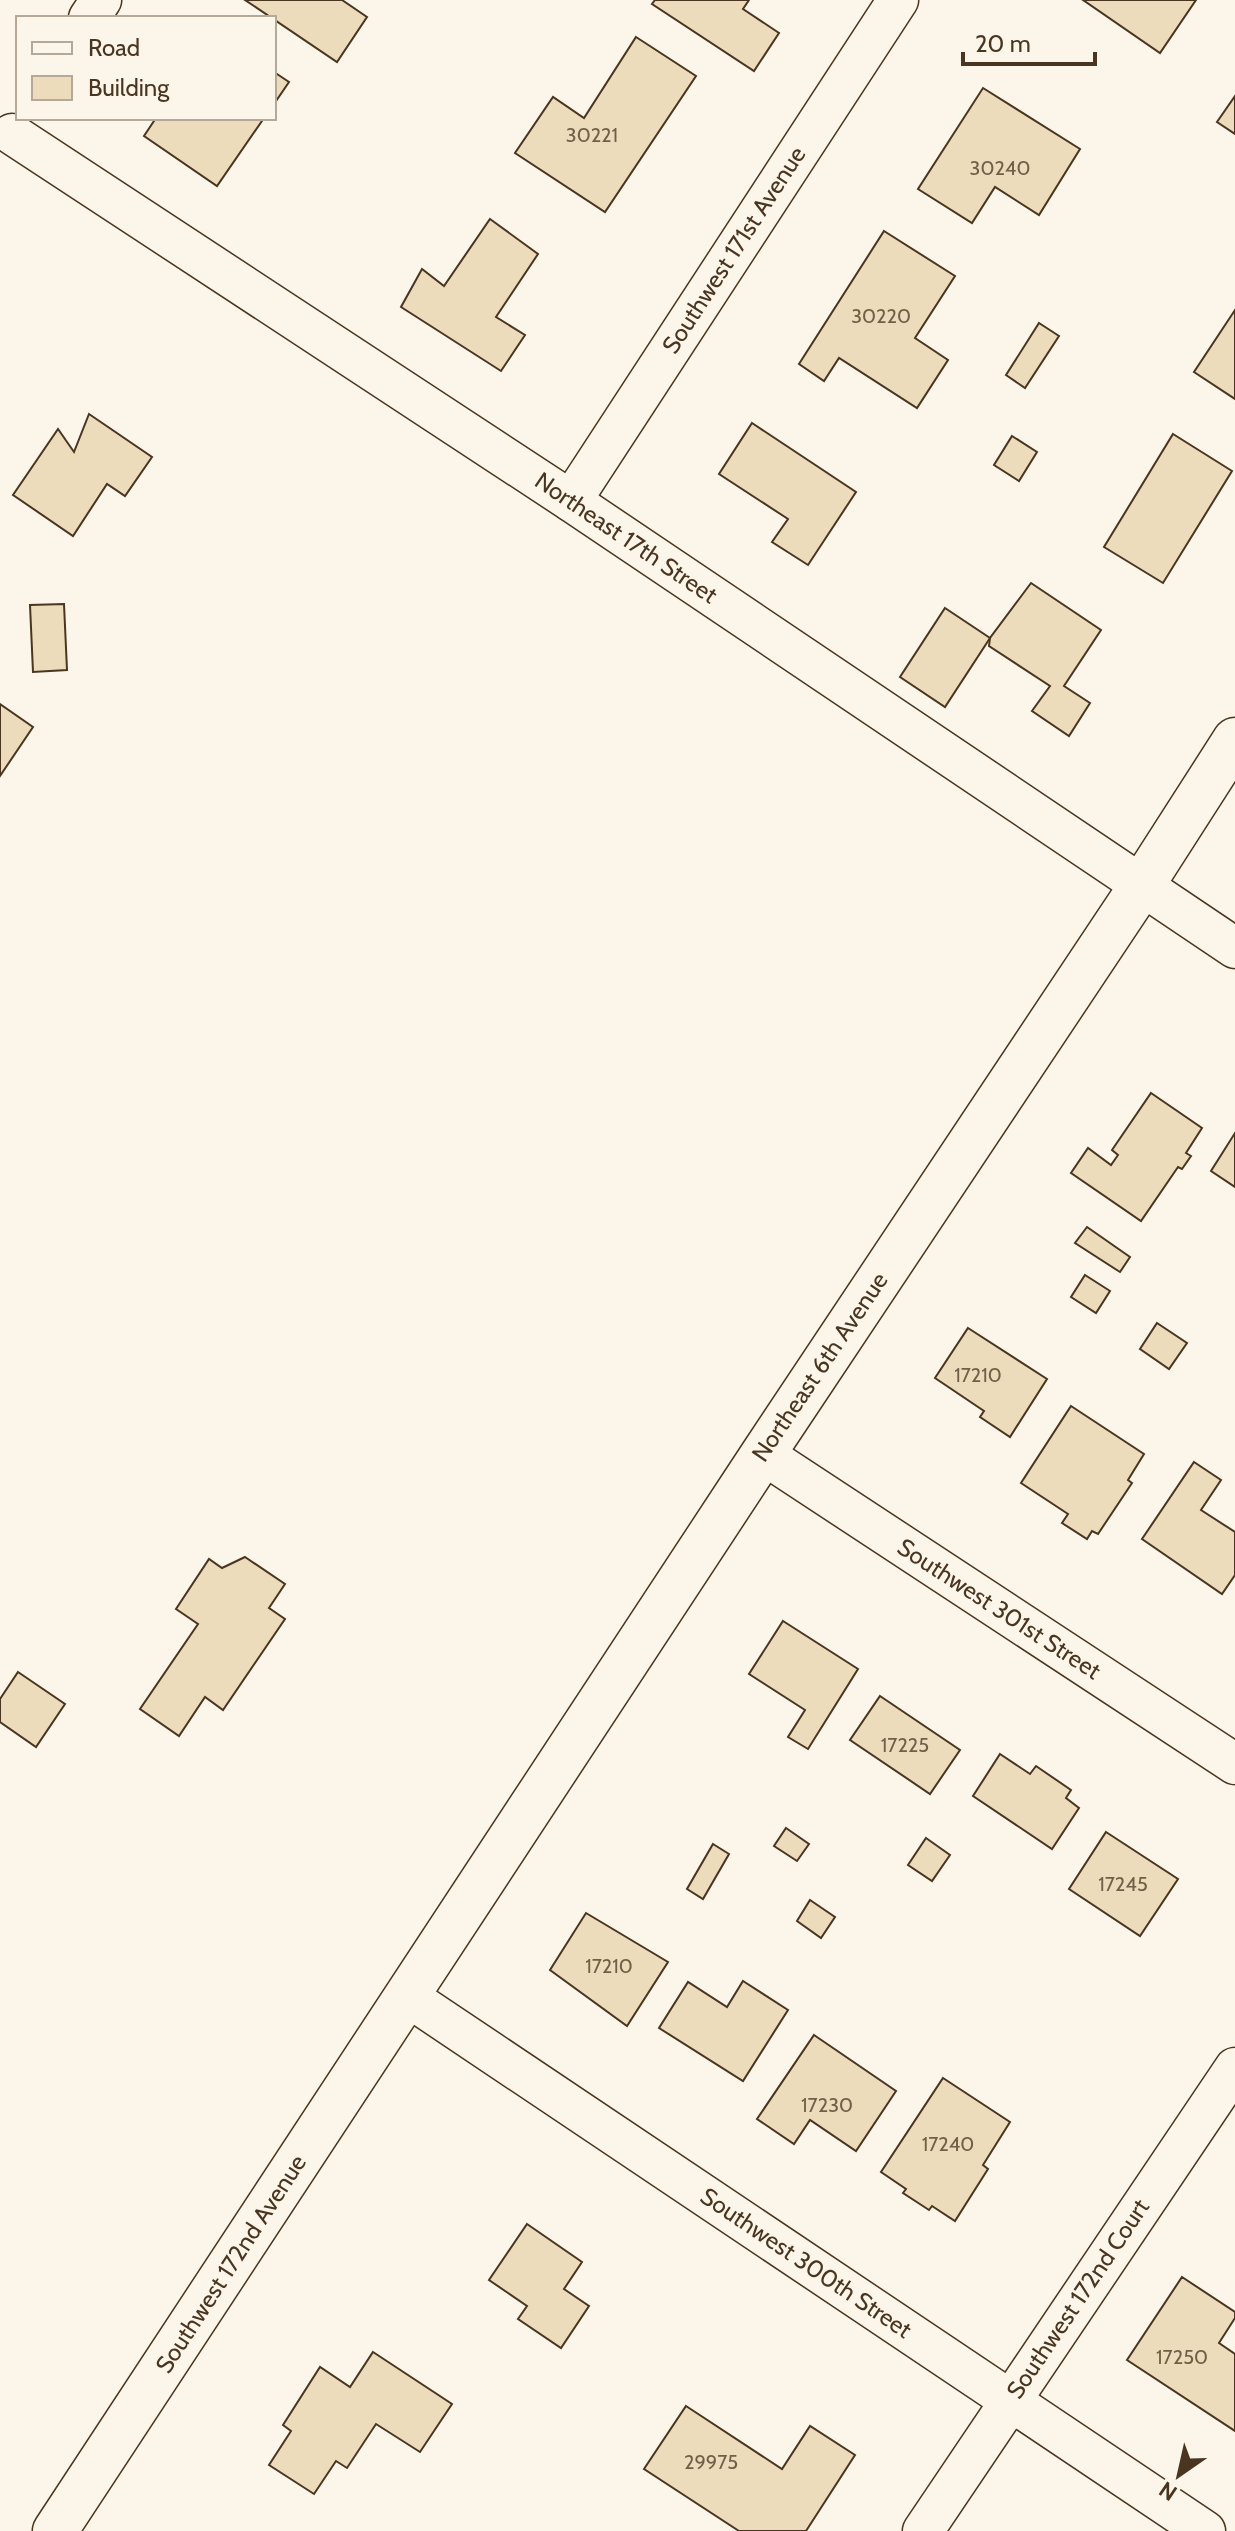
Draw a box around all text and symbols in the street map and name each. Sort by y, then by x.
legend [16,16,276,120]
scale bar [963,16,1095,66]
text: 20 m [975,29,1031,58]
text: Road [88,33,140,62]
text: Building [88,73,170,102]
house number: 30221 [566,123,618,147]
street label: Southwest 171st Avenue [656,141,811,359]
house number: 30240 [970,156,1030,180]
house number: 30220 [851,304,911,328]
street label: Northeast 17th Street [530,466,723,609]
street label: Northeast 6th Avenue [746,1267,894,1467]
house number: 17210 [954,1363,1002,1387]
street label: Southwest 301st Street [892,1532,1106,1685]
house number: 17225 [881,1733,929,1757]
house number: 17245 [1098,1872,1148,1896]
house number: 17210 [585,1954,633,1978]
house number: 17230 [801,2093,853,2117]
house number: 17240 [922,2132,974,2156]
street label: Southwest 172nd Avenue [149,2149,312,2378]
street label: Southwest 300th Street [695,2181,917,2344]
street label: Southwest 172nd Court [1000,2194,1155,2404]
house number: 17250 [1156,2345,1208,2369]
north arrow [1139,2435,1219,2515]
house number: 29975 [684,2450,738,2474]
text: N [1154,2476,1182,2507]

